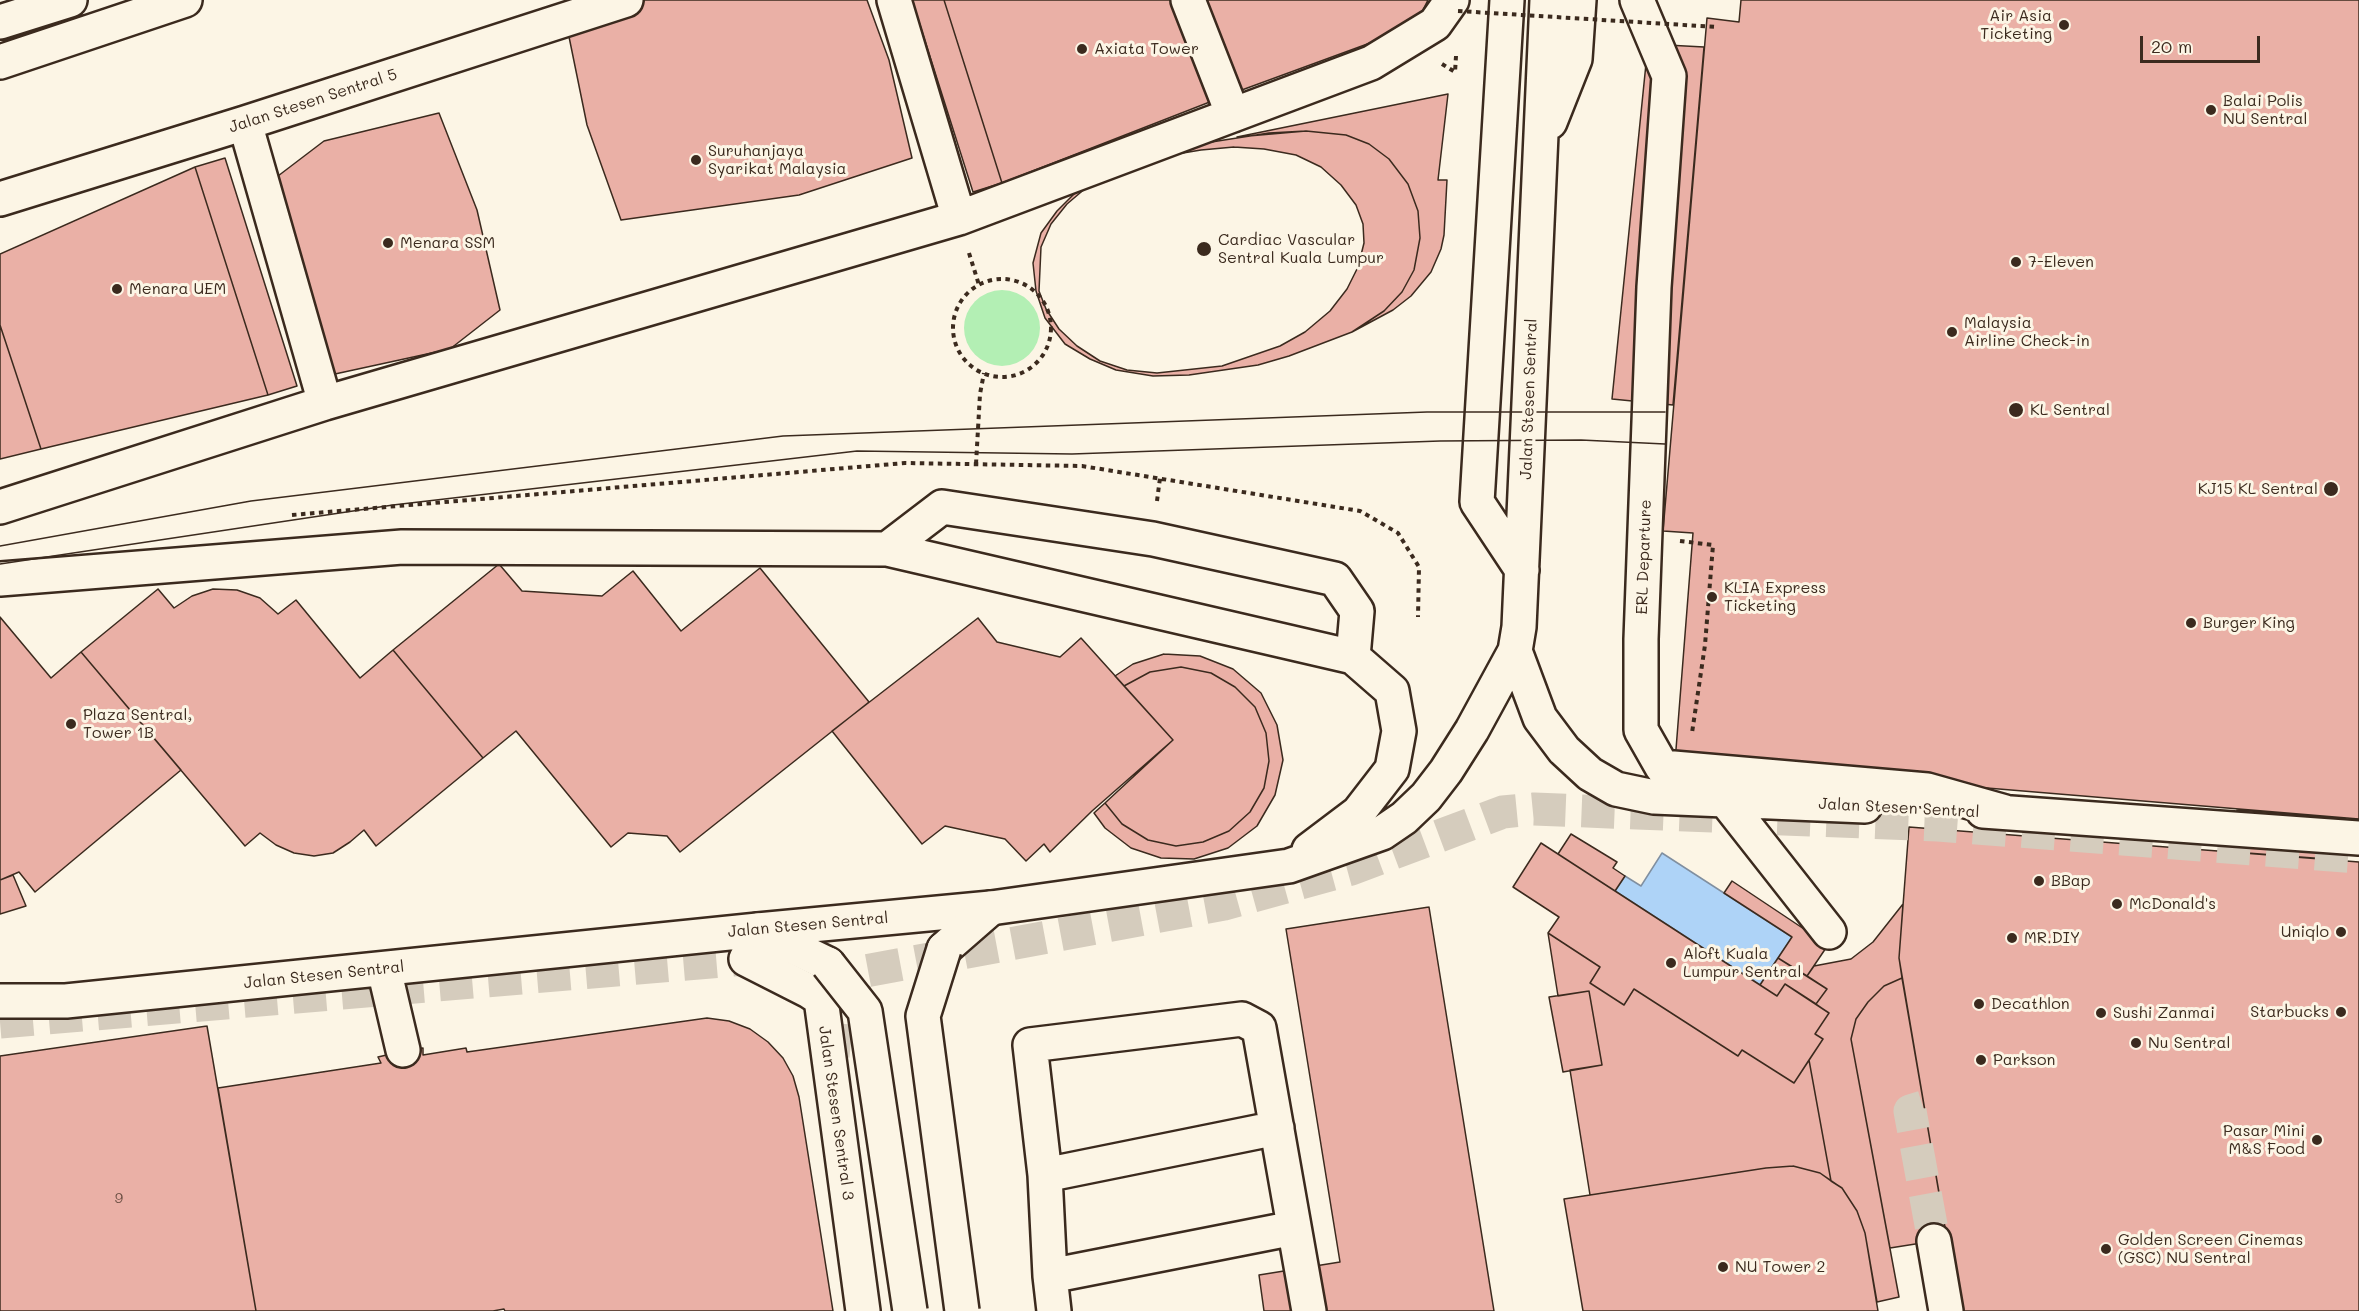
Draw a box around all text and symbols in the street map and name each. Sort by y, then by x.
place label: Air Asia Ticketing [1980,6,2052,44]
marker: Air Asia Ticketing [2057,18,2071,32]
scale bar [2143,24,2263,62]
text: 20 m [2151,34,2192,58]
place label: Axiata Tower [1094,39,1199,59]
marker: Axiata Tower [1075,42,1089,56]
street label: Jalan Stesen Sentral 5 [227,65,399,137]
place label: Balai Polis NU Sentral [2223,91,2307,129]
marker: Balai Polis NU Sentral [2204,103,2218,117]
place label: Suruhanjaya Syarikat Malaysia [708,141,847,179]
marker: Suruhanjaya Syarikat Malaysia [689,153,703,167]
place label: Cardiac Vascular Sentral Kuala Lumpur [1218,230,1384,268]
place label: Menara SSM [400,233,495,253]
marker: Menara SSM [381,236,395,250]
marker: Cardiac Vascular Sentral Kuala Lumpur [1195,240,1213,258]
place label: 7-Eleven [2028,252,2094,272]
marker: 7-Eleven [2009,255,2023,269]
place label: Menara UEM [129,279,226,299]
marker: Menara UEM [110,282,124,296]
place label: Malaysia Airline Check-in [1964,313,2090,351]
street label: Jalan Stesen Sentral [1517,318,1541,480]
marker: Malaysia Airline Check-in [1945,325,1959,339]
place label: KL Sentral [2030,400,2110,420]
marker: KL Sentral [2007,401,2025,419]
place label: KJ15 KL Sentral [2198,479,2318,499]
marker: KJ15 KL Sentral [2322,480,2340,498]
street label: ERL Departure [1632,499,1656,615]
place label: KLIA Express Ticketing [1724,578,1826,616]
marker: KLIA Express Ticketing [1705,590,1719,604]
place label: Burger King [2203,613,2295,633]
marker: Burger King [2184,616,2198,630]
place label: Plaza Sentral, Tower 1B [83,705,192,743]
marker: Plaza Sentral, Tower 1B [64,717,78,731]
street label: Jalan Stesen Sentral [1818,794,1980,822]
place label: BBap [2051,871,2091,891]
marker: BBap [2032,874,2046,888]
place label: McDonald's [2129,894,2216,914]
marker: McDonald's [2110,897,2124,911]
street label: Jalan Stesen Sentral [727,908,889,942]
place label: Uniqlo [2281,922,2329,942]
marker: Uniqlo [2334,925,2348,939]
place label: MR.DIY [2024,928,2080,948]
marker: MR.DIY [2005,931,2019,945]
place label: Aloft Kuala Lumpur Sentral [1683,944,1802,982]
marker: Aloft Kuala Lumpur Sentral [1664,956,1678,970]
street label: Jalan Stesen Sentral [243,957,405,993]
place label: Decathlon [1991,994,2070,1014]
marker: Decathlon [1972,997,1986,1011]
place label: Starbucks [2250,1002,2329,1022]
place label: Sushi Zanmai [2113,1003,2215,1023]
marker: Starbucks [2334,1005,2348,1019]
marker: Sushi Zanmai [2094,1006,2108,1020]
street label: Jalan Stesen Sentral 3 [814,1025,858,1201]
place label: Nu Sentral [2148,1033,2231,1053]
marker: Nu Sentral [2129,1036,2143,1050]
place label: Parkson [1993,1050,2055,1070]
marker: Parkson [1974,1053,1988,1067]
place label: Pasar Mini M&S Food [2223,1121,2305,1159]
marker: Pasar Mini M&S Food [2310,1133,2324,1147]
house number: 9 [115,1191,123,1207]
place label: Golden Screen Cinemas (GSC) NU Sentral [2118,1230,2303,1268]
marker: Golden Screen Cinemas (GSC) NU Sentral [2099,1242,2113,1256]
place label: NU Tower 2 [1735,1257,1825,1277]
marker: NU Tower 2 [1716,1260,1730,1274]

